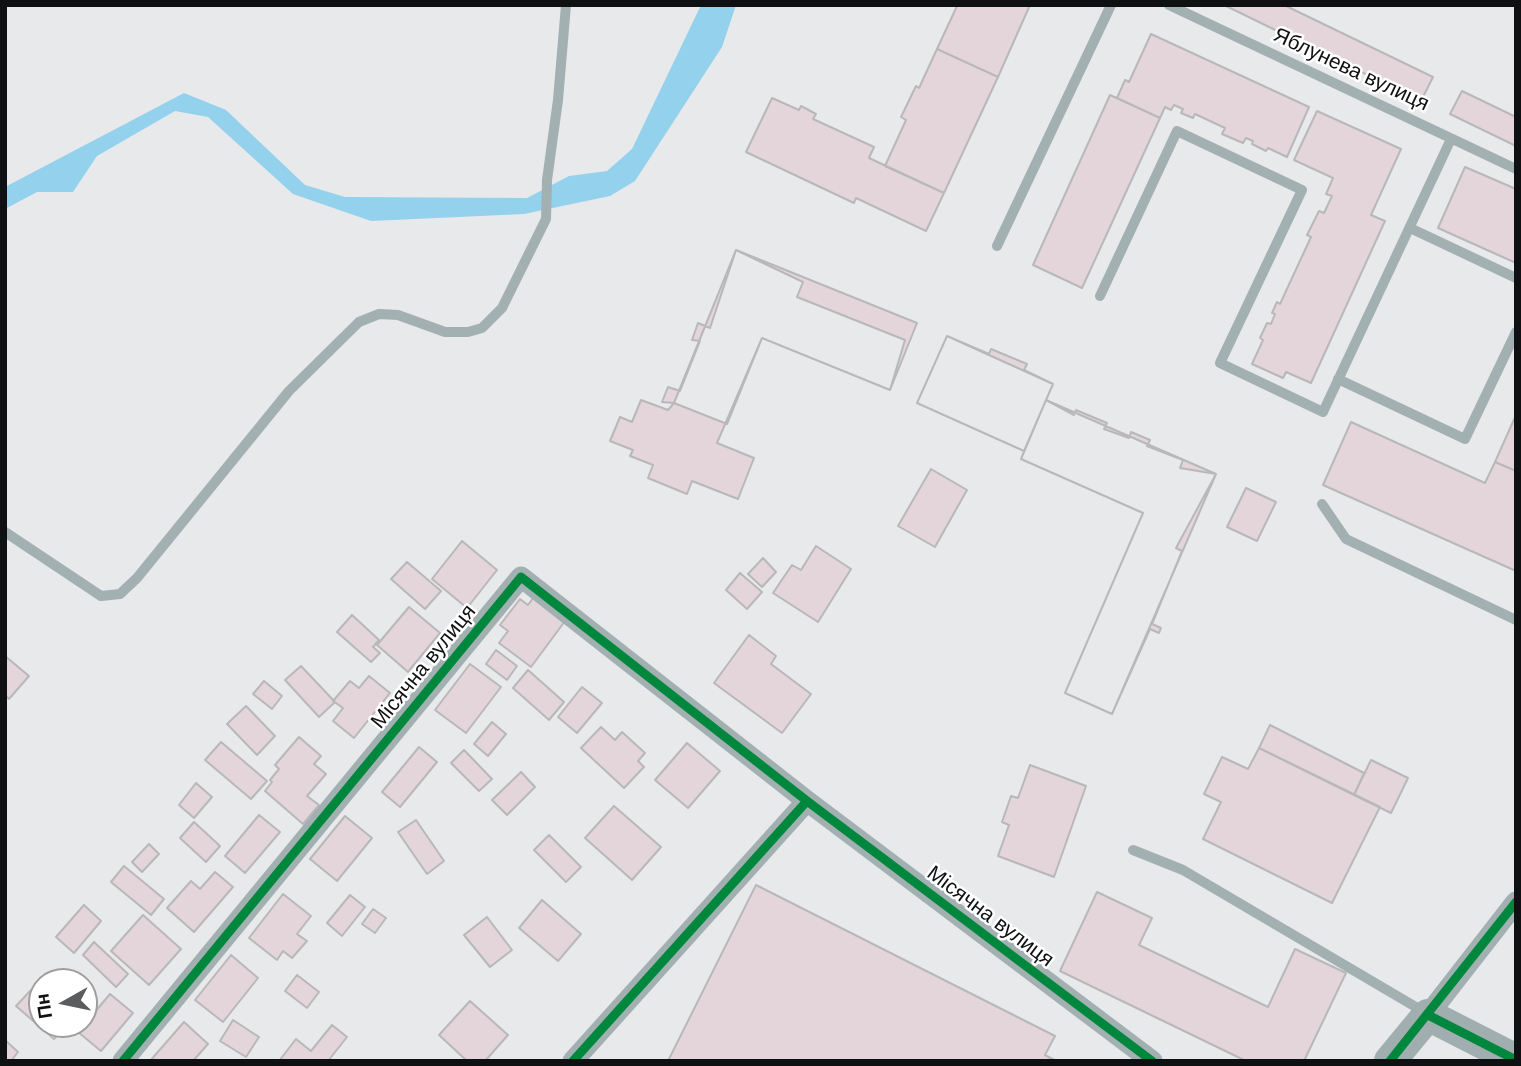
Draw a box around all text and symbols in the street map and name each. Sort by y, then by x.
street label: Яблунева вулиця [1269,23,1433,117]
street label: Місячна вулиця [366,600,482,734]
street label: Місячна вулиця [922,861,1058,973]
north arrow [28,968,98,1038]
text: Пн [31,992,56,1020]

